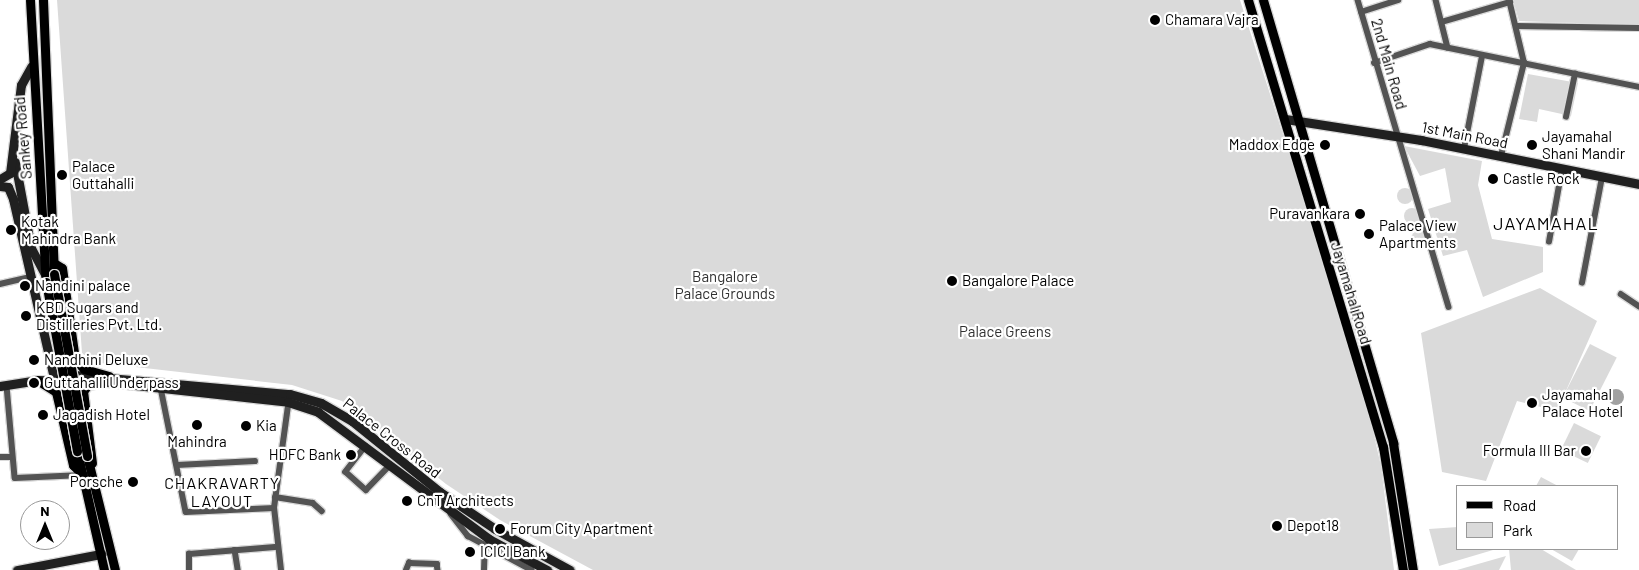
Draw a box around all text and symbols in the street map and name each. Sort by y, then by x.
place label: Chamara Vajra [1165,11,1259,29]
marker: Chamara Vajra [1149,14,1161,26]
street label: 2nd Main Road [1367,16,1411,112]
street label: Sankey Road [10,96,36,180]
street label: 1st Main Road [1420,118,1510,152]
place label: Jayamahal Shani Mandir [1542,127,1625,162]
place label: Maddox Edge [1229,136,1315,154]
marker: Maddox Edge [1319,139,1331,151]
marker: Jayamahal Shani Mandir [1526,139,1538,151]
place label: Palace Guttahalli [72,157,134,192]
marker: Palace Guttahalli [56,169,68,181]
place label: Castle Rock [1503,170,1579,188]
marker: Castle Rock [1487,173,1499,185]
place label: Puravankara [1269,205,1350,223]
marker: Puravankara [1354,208,1366,220]
place label: Kotak Mahindra Bank [21,212,116,247]
district label: JAYAMAHAL [1492,212,1600,234]
place label: Palace View Apartments [1379,216,1457,251]
marker: Kotak Mahindra Bank [5,224,17,236]
marker: Palace View Apartments [1363,228,1375,240]
street label: Jayamahal Road [1327,240,1375,346]
park label: Bangalore Palace Grounds [675,267,775,302]
place label: Bangalore Palace [962,272,1074,290]
marker: Bangalore Palace [946,275,958,287]
place label: Nandini palace [35,277,131,295]
marker: Nandini palace [19,280,31,292]
place label: KBD Sugars and Distilleries Pvt. Ltd. [36,298,162,333]
marker: KBD Sugars and Distilleries Pvt. Ltd. [20,310,32,322]
park label: Palace Greens [959,323,1051,341]
place label: Nandhini Deluxe [44,351,148,369]
marker: Nandhini Deluxe [28,354,40,366]
place label: Guttahalli Underpass [44,374,179,392]
marker: Guttahalli Underpass [28,377,40,389]
place label: Jayamahal Palace Hotel [1542,385,1623,420]
street label: Palace Cross Road [339,394,445,482]
marker: Jayamahal Palace Hotel [1526,397,1538,409]
place label: Jagadish Hotel [53,406,150,424]
marker: Jagadish Hotel [37,409,49,421]
place label: Kia [256,417,277,435]
marker: Mahindra [191,419,203,431]
marker: Kia [240,420,252,432]
place label: Mahindra [167,433,227,451]
place label: Formula III Bar [1483,442,1576,460]
marker: Formula III Bar [1580,445,1592,457]
place label: HDFC Bank [269,446,341,464]
marker: HDFC Bank [345,449,357,461]
place label: Porsche [70,473,123,491]
district label: CHAKRAVARTY LAYOUT [163,473,281,511]
marker: Porsche [127,476,139,488]
legend [1456,485,1619,550]
place label: CnT Architects [417,492,514,510]
marker: CnT Architects [401,495,413,507]
text: Road [1503,496,1536,514]
north arrow [20,500,70,550]
text: N [40,502,50,519]
place label: Depot18 [1287,517,1339,535]
place label: Forum City Apartment [510,520,653,538]
marker: Depot18 [1271,520,1283,532]
text: Park [1503,521,1532,539]
marker: Forum City Apartment [494,523,506,535]
place label: ICICI Bank [480,543,545,561]
marker: ICICI Bank [464,546,476,558]

